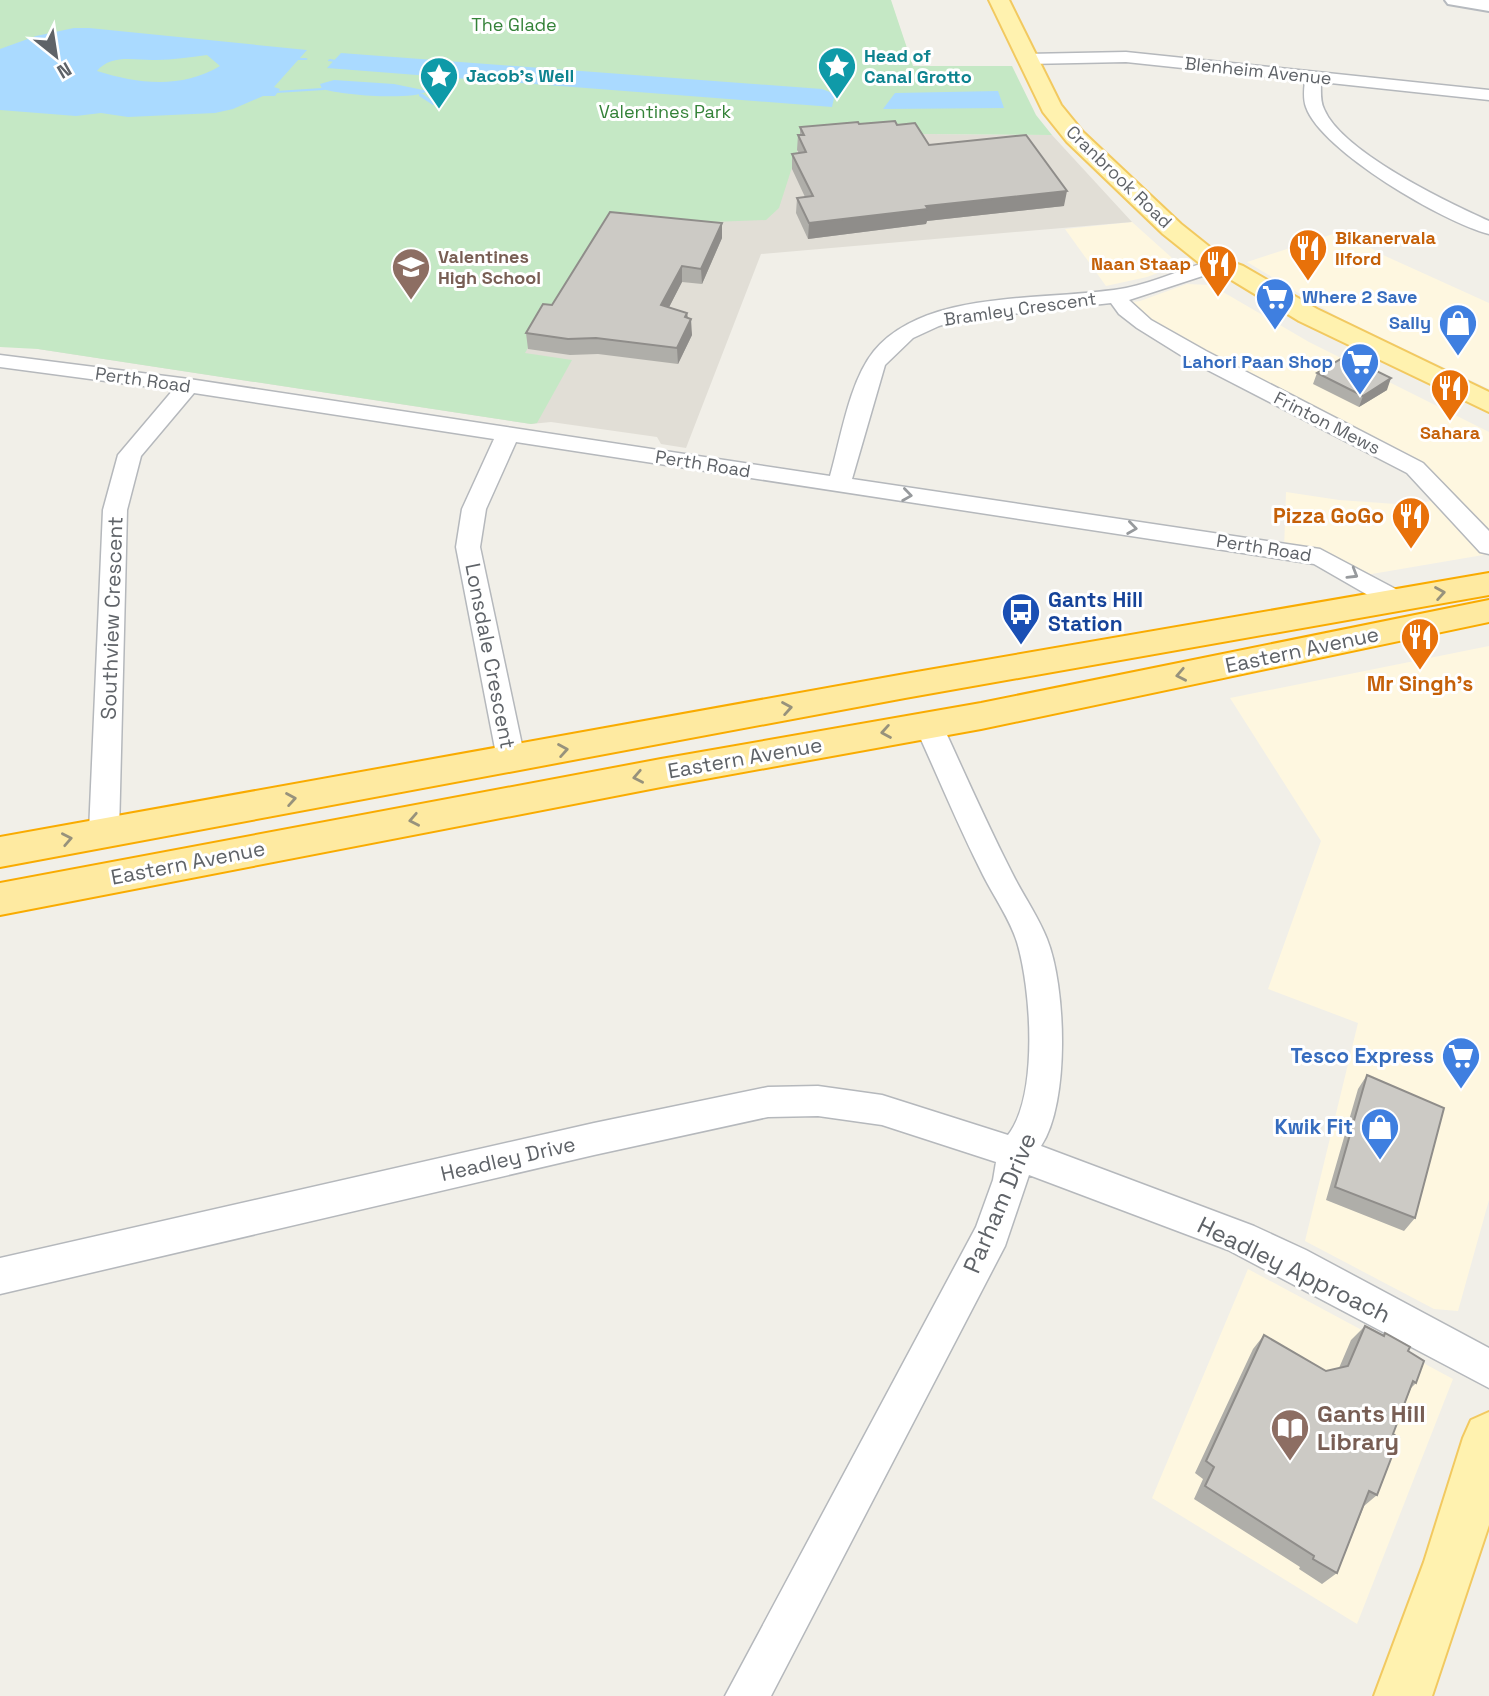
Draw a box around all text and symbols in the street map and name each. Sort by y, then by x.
park label: The Glade [471,13,557,36]
north arrow [21,21,91,91]
place label: Head of Canal Grotto [864,44,972,88]
place icon: Head of Canal Grotto [816,45,858,100]
street label: Blenheim Avenue [1183,51,1333,90]
place icon: Jacob's Well [418,55,460,110]
text: N [52,56,76,84]
place label: Jacob's Well [466,64,574,87]
park label: Valentines Park [599,100,732,123]
street label: Cranbrook Road [1062,120,1177,233]
place label: Bikanervala Ilford [1335,226,1437,270]
restaurant icon: Bikanervala Ilford [1287,227,1329,282]
restaurant icon: Naan Staap [1197,243,1239,298]
place label: Valentines High School [438,245,541,289]
school or university icon: Valentines High School [390,246,432,301]
place label: Naan Staap [1091,252,1191,275]
supermarket icon: Where 2 Save [1254,276,1296,331]
place label: Where 2 Save [1302,285,1417,308]
street label: Bramley Crescent [942,286,1098,331]
shop icon: Sally [1437,302,1479,357]
place label: Sally [1389,311,1431,334]
supermarket icon: Lahori Paan Shop [1339,341,1381,396]
place label: Lahori Paan Shop [1183,350,1333,373]
street label: Perth Road [94,361,192,398]
restaurant icon: Sahara [1429,367,1471,422]
street label: Frinton Mews [1270,386,1384,459]
place label: Sahara [1420,421,1481,444]
street label: Perth Road [654,445,752,482]
one-way arrow [901,487,912,502]
restaurant icon: Pizza GoGo [1390,495,1432,550]
place label: Pizza GoGo [1273,502,1384,529]
street label: Southview Crescent [94,516,129,720]
one-way arrow [1126,520,1137,535]
street label: Perth Road [1215,529,1313,566]
street label: Lonsdale Crescent [459,561,522,751]
one-way arrow [1345,565,1358,578]
place label: Gants Hill Station [1048,586,1143,637]
one-way arrow [1434,586,1446,601]
bus stop icon: Gants Hill Station [1000,591,1042,646]
restaurant icon: Mr Singh's [1399,616,1441,671]
street label: Eastern Avenue [1223,620,1381,679]
one-way arrow [1175,667,1187,682]
place label: Mr Singh's [1367,670,1473,697]
one-way arrow [781,702,793,717]
one-way arrow [880,724,892,739]
street label: Eastern Avenue [666,731,824,784]
one-way arrow [557,743,569,758]
one-way arrow [632,769,644,784]
one-way arrow [285,792,297,807]
one-way arrow [408,812,420,827]
one-way arrow [61,832,73,847]
street label: Eastern Avenue [109,834,267,891]
supermarket icon: Tesco Express [1440,1035,1482,1090]
place label: Tesco Express [1290,1042,1434,1069]
shop icon: Kwik Fit [1359,1106,1401,1161]
place label: Kwik Fit [1275,1113,1353,1140]
street label: Parham Drive [956,1128,1043,1278]
street label: Headley Drive [438,1130,578,1187]
street label: Headley Approach [1192,1209,1396,1330]
place label: Gants Hill Library [1317,1398,1426,1457]
library icon: Gants Hill Library [1269,1407,1311,1462]

